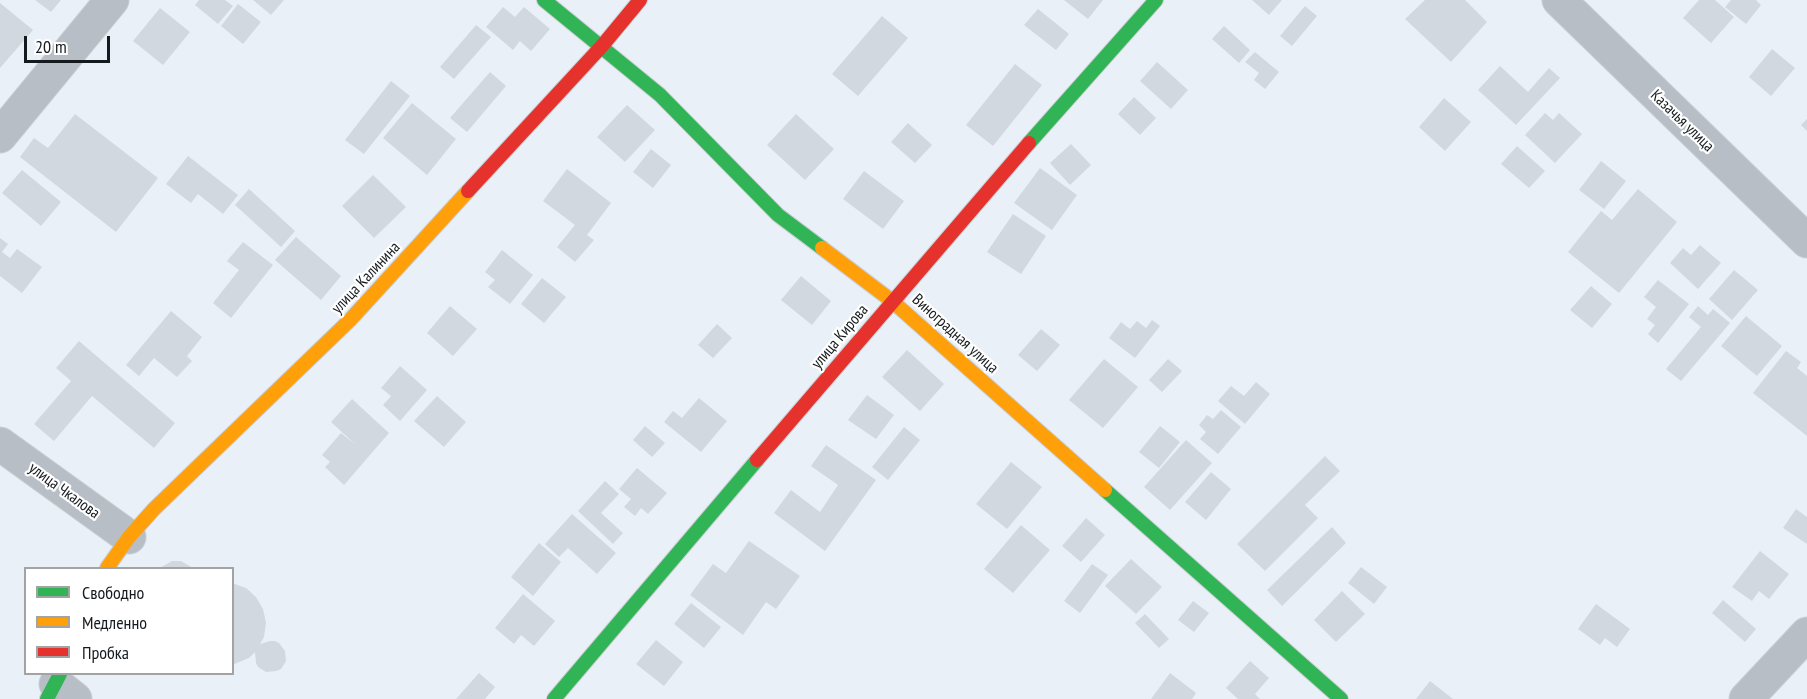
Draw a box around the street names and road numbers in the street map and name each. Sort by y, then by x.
street label: Казачья улица [1646,86,1718,156]
street label: улица Калинина [328,238,404,318]
street label: Виноградная улица [908,290,1002,378]
street label: улица Кирова [808,301,872,373]
street label: улица Чкалова [25,459,103,523]

